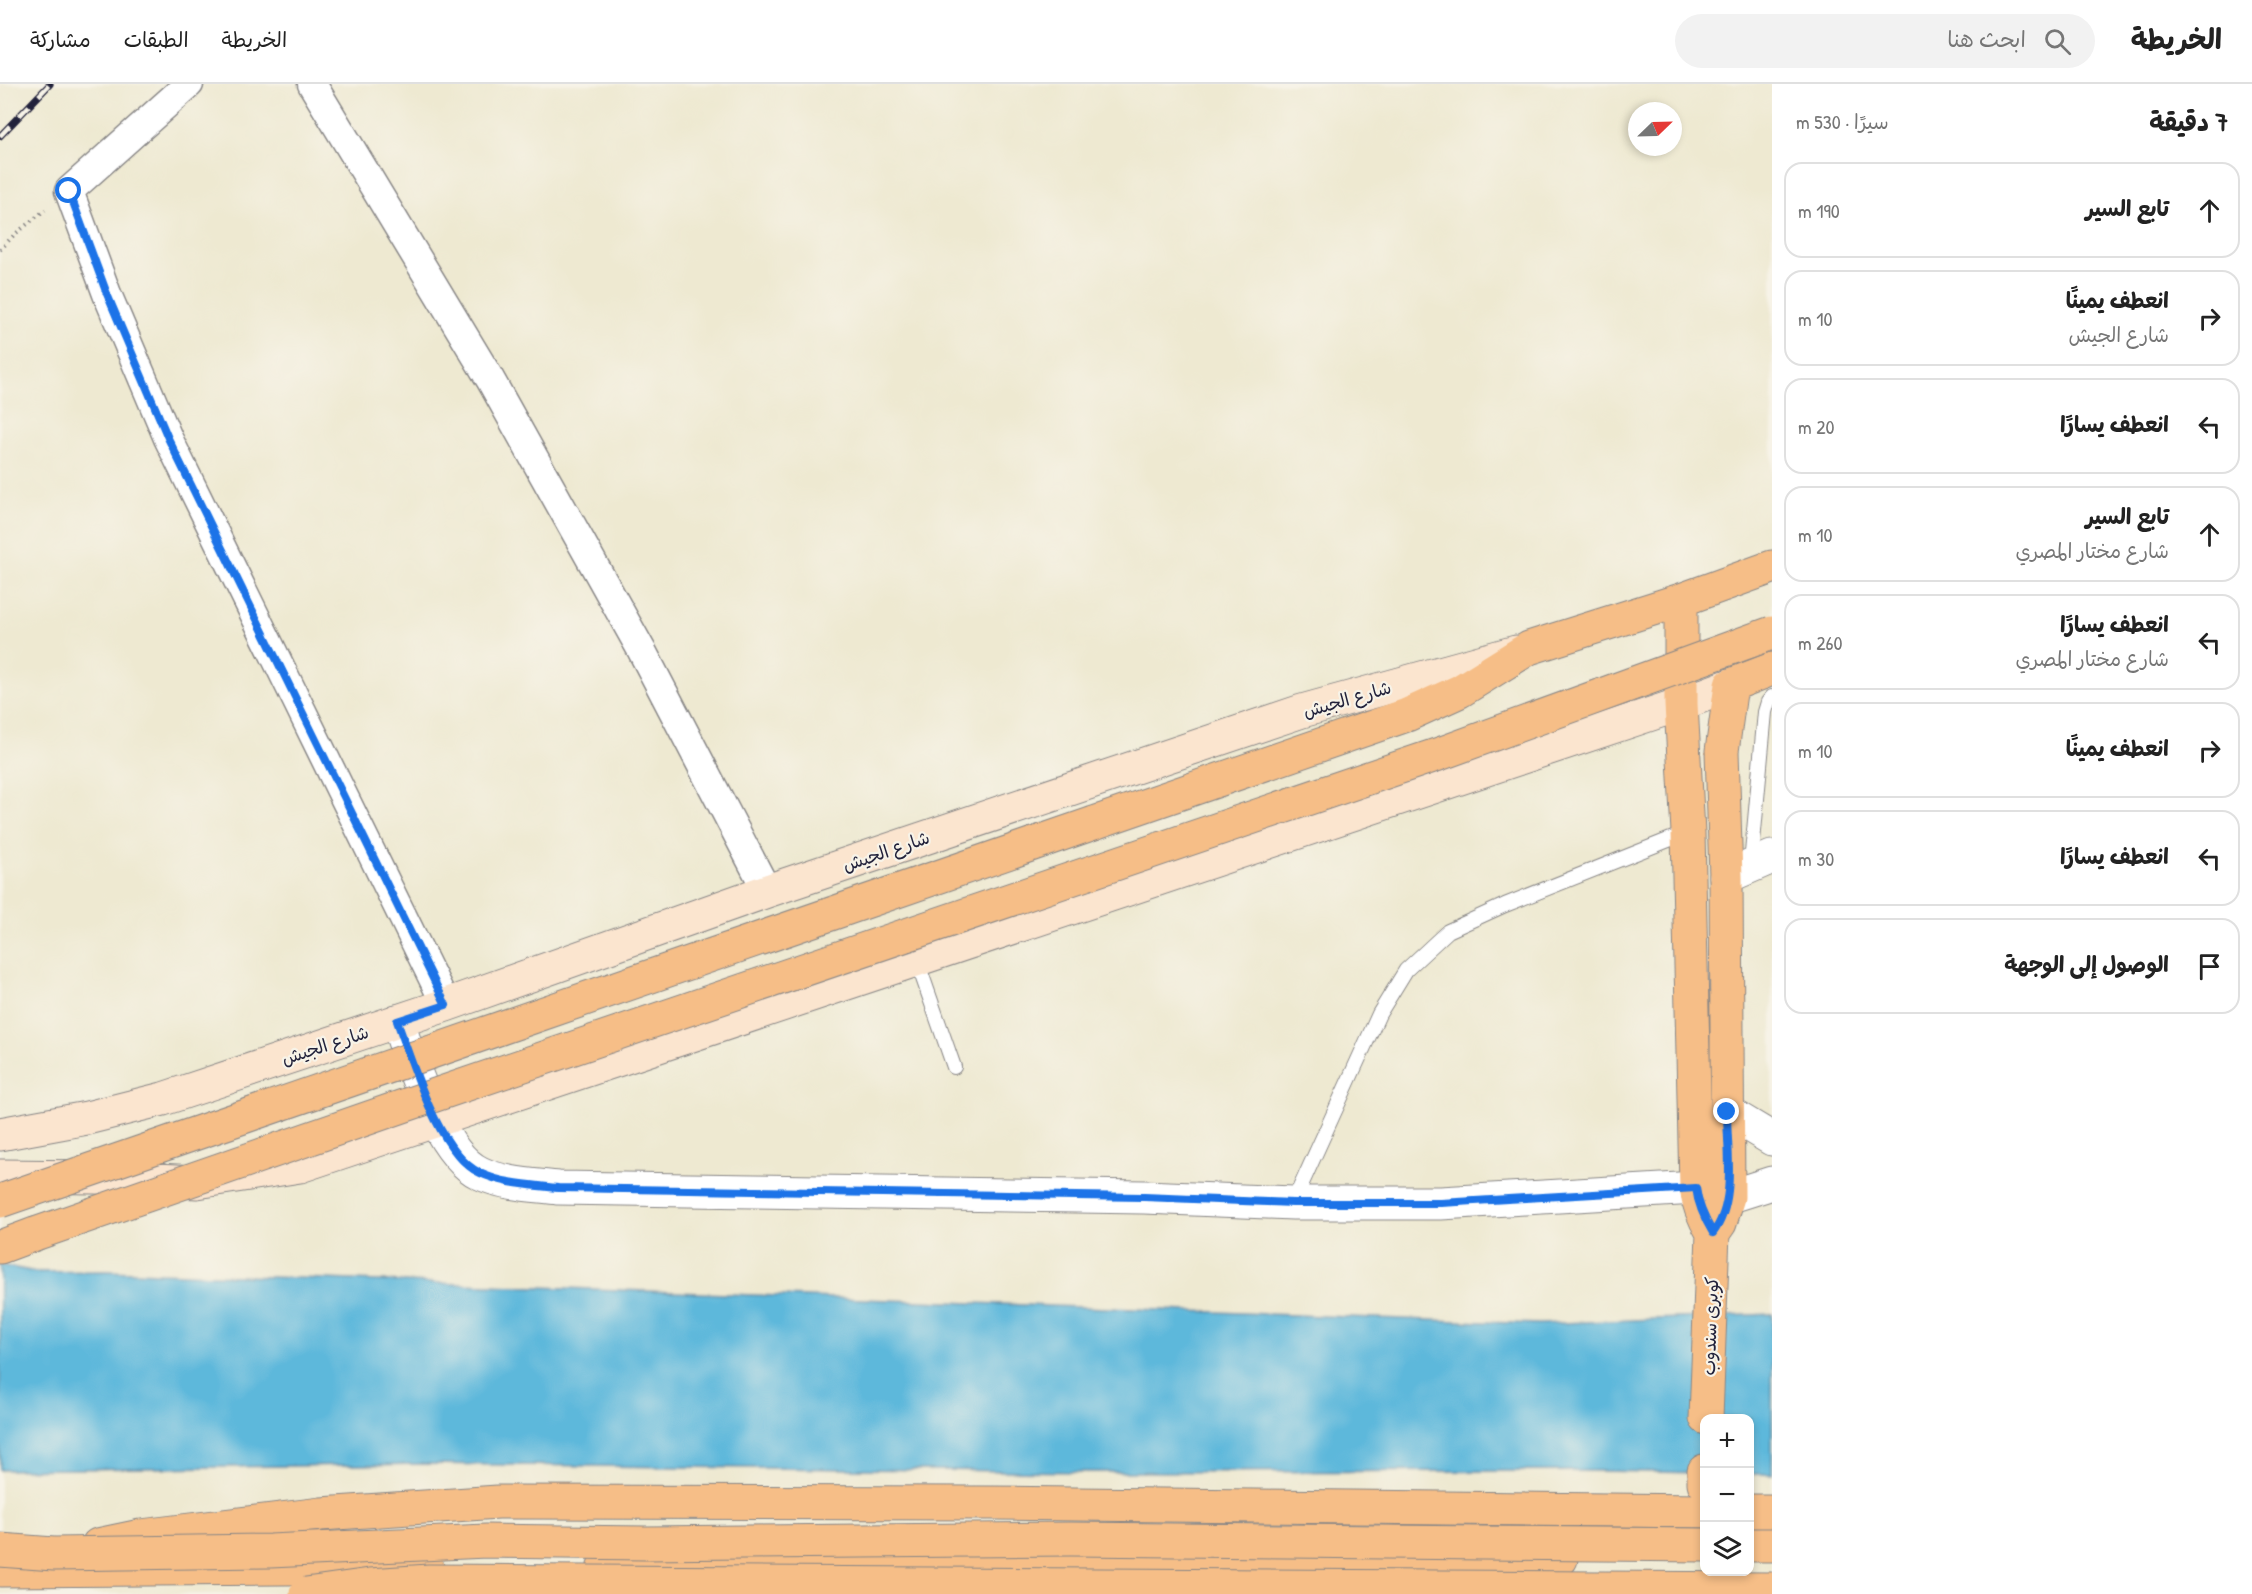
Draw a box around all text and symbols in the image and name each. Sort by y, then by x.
search box [1675,14,2095,68]
text: الخريطة [2131,20,2222,58]
text: ابحث هنا [1947,24,2026,54]
text: مشاركة [30,25,91,54]
text: الطبقات [124,25,189,54]
text: الخريطة [222,25,287,54]
icon: search [2041,25,2074,58]
north arrow [1628,102,1682,156]
text: 7 دقيقة [2149,104,2228,139]
text: سيرًا · 530 m [1796,108,1889,135]
route start [55,177,81,203]
text: تابع السير [2086,193,2169,223]
icon: ahead [2193,194,2226,227]
text: 190 m [1798,197,1840,224]
text: انعطف يمينًا [2066,285,2169,315]
icon: right [2193,302,2226,335]
text: 10 m [1798,305,1832,332]
text: شارع الجيش [2068,321,2169,348]
text: انعطف يسارًا [2060,409,2169,439]
icon: left [2193,410,2226,443]
text: 20 m [1798,413,1835,440]
text: تابع السير [2086,501,2169,531]
icon: ahead [2193,518,2226,551]
text: 10 m [1798,521,1832,548]
text: شارع مختار المصري [2015,537,2169,564]
text: انعطف يسارًا [2060,609,2169,639]
icon: left [2193,626,2226,659]
text: 260 m [1798,629,1843,656]
text: شارع مختار المصري [2015,645,2169,672]
street label: شارع الجيش [1300,675,1394,723]
text: انعطف يمينًا [2066,733,2169,763]
icon: right [2193,734,2226,767]
text: 10 m [1798,737,1832,764]
street label: شارع الجيش [839,824,933,878]
text: انعطف يسارًا [2060,841,2169,871]
icon: left [2193,842,2226,875]
text: 30 m [1798,845,1834,872]
text: الوصول إلى الوجهة [2004,949,2169,979]
icon: arrive [2193,950,2226,983]
street label: شارع الجيش [278,1019,372,1071]
route end [1713,1098,1739,1124]
street label: كوبرى سندوب [1696,1276,1724,1376]
map controls [1700,1414,1754,1576]
button: + [1700,1414,1754,1468]
button: − [1700,1468,1754,1522]
button: layers [1700,1522,1754,1576]

